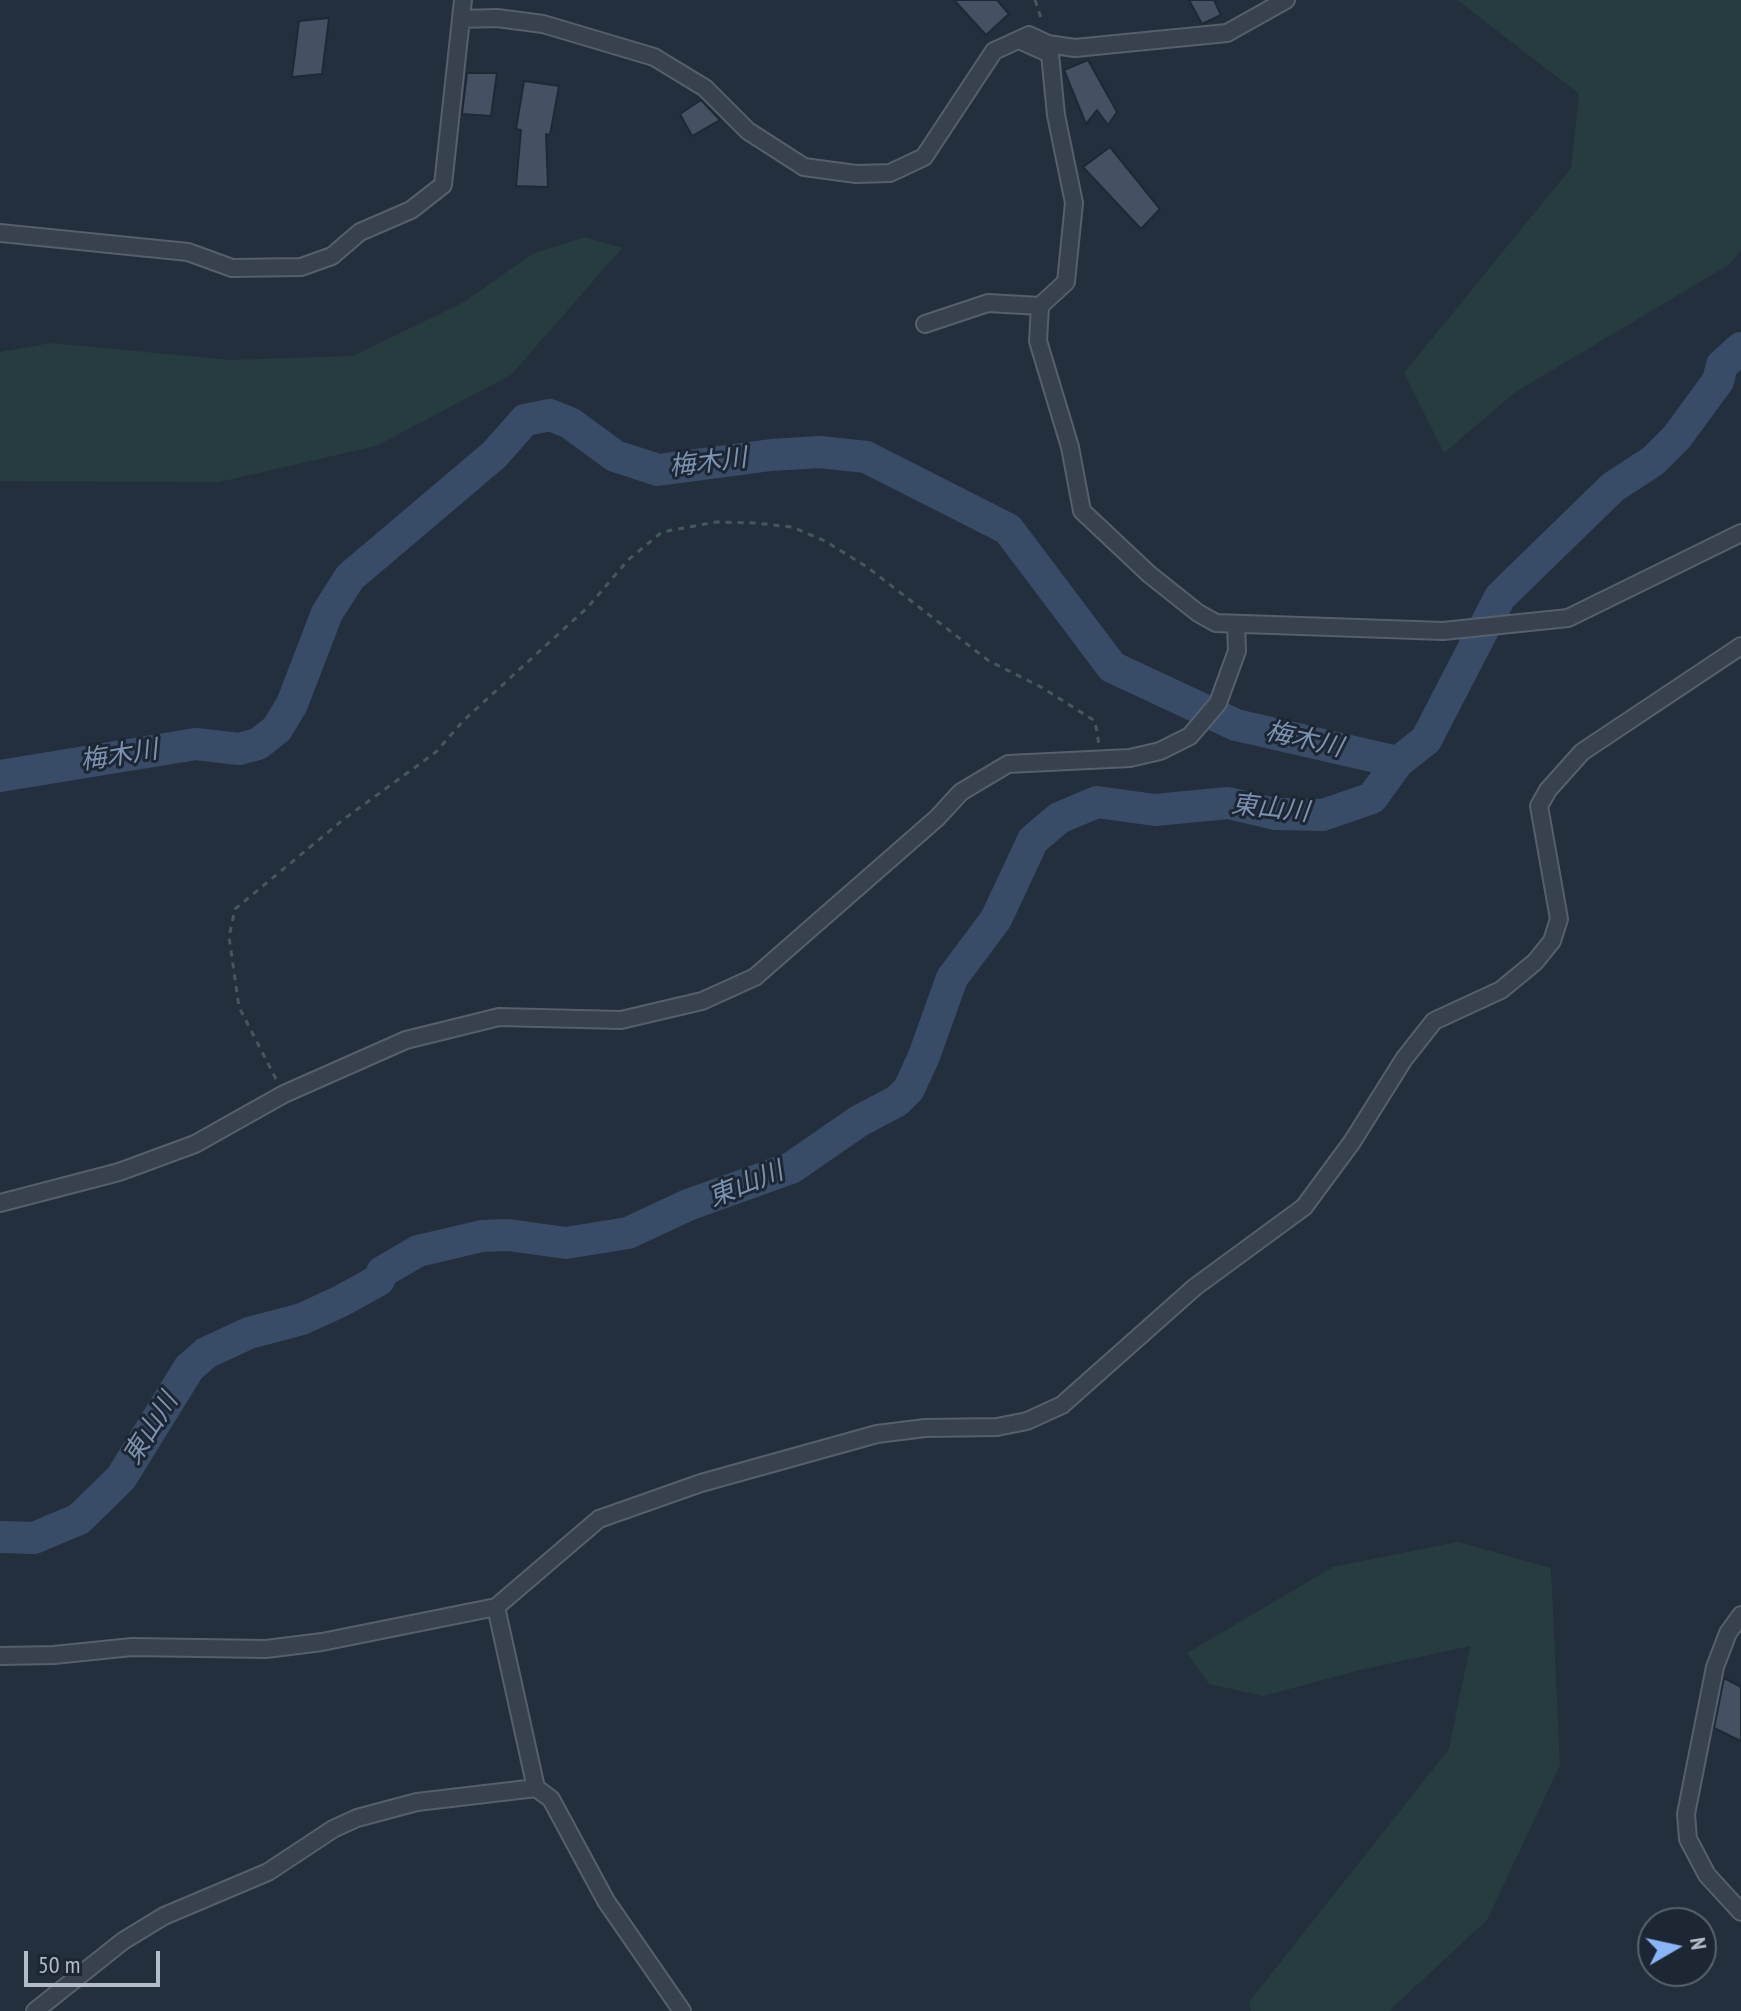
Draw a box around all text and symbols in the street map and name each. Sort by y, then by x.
water label: 梅木川 [667,443,749,483]
water label: 梅木川 [1262,716,1346,764]
water label: 梅木川 [78,734,160,778]
water label: 東山川 [1230,789,1310,829]
water label: 東山川 [704,1156,788,1214]
water label: 東山川 [117,1388,185,1470]
north arrow [1637,1907,1717,1987]
scale bar [28,1935,164,1985]
text: N [1684,1935,1713,1952]
text: 50 m [38,1949,80,1980]

